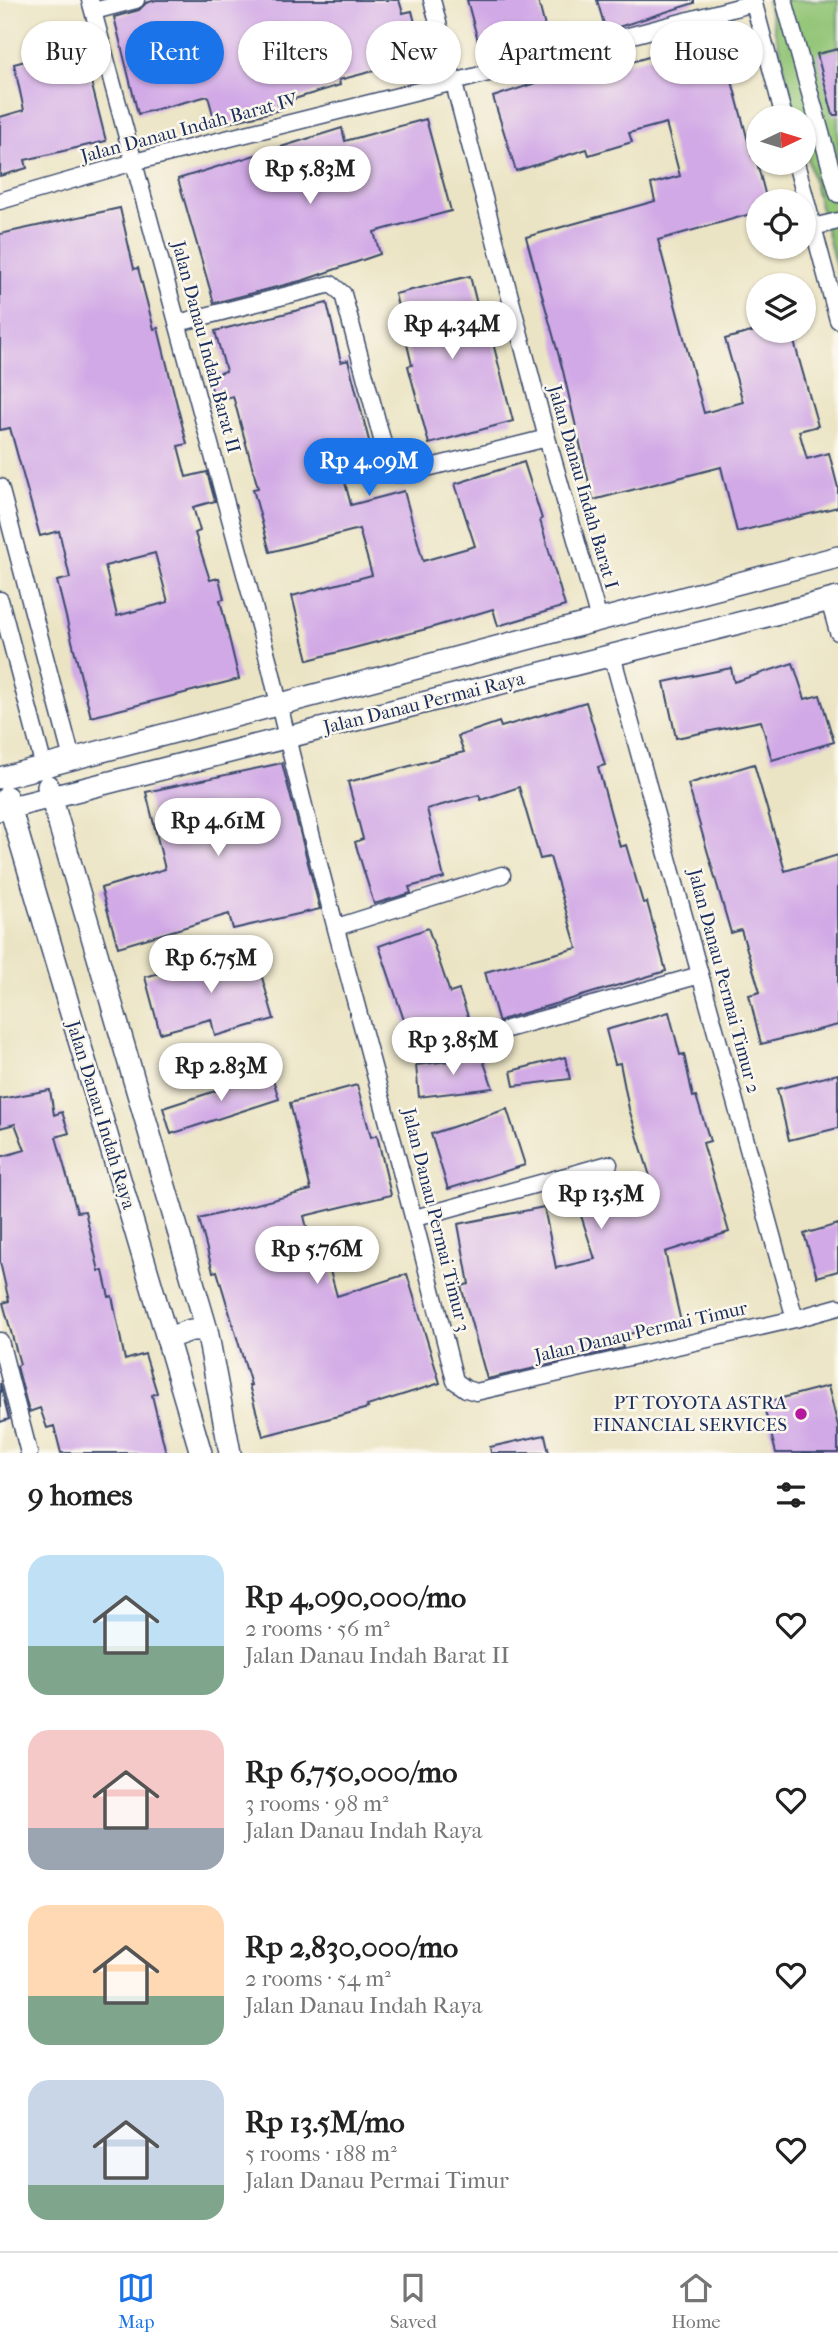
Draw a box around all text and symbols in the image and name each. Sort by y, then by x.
chip: Buy [21,21,111,84]
chip: Rent [125,21,224,84]
chip: Filters [238,21,352,84]
chip: New [366,21,461,84]
chip: Apartment [475,21,636,84]
chip: House [650,21,763,84]
street label: Jalan Danau Indah Barat IV [76,88,300,168]
north arrow [746,105,816,175]
map controls [746,105,816,343]
pin: Rp 5.83M [238,146,382,206]
text: Rp 5.83M [265,155,355,182]
button: locate [746,189,816,259]
street label: Jalan Danau Indah Barat II [167,237,245,455]
button: layers [746,273,816,343]
pin: Rp 4.34M [380,302,524,361]
text: Rp 4.34M [404,310,500,337]
street label: Jalan Danau Indah Barat I [543,381,623,591]
pin: Rp 4.09M [297,438,441,498]
text: Rp 4.09M [320,447,418,474]
street label: Jalan Danau Permai Raya [319,667,527,739]
pin: Rp 4.61M [146,798,290,858]
text: Rp 4.61M [171,807,265,834]
street label: Jalan Danau Permai Timur 2 [683,864,765,1096]
pin: Rp 6.75M [139,936,283,995]
text: Rp 6.75M [165,944,257,971]
street label: Jalan Danau Indah Raya [61,1016,140,1212]
pin: Rp 3.85M [381,1018,525,1077]
text: Rp 3.85M [408,1026,498,1053]
pin: Rp 2.83M [149,1044,293,1103]
text: Rp 2.83M [175,1052,267,1079]
street label: Jalan Danau Permai Timur 3 [397,1104,474,1334]
pin: Rp 13.5M [529,1172,673,1231]
text: Rp 13.5M [558,1180,644,1207]
pin: Rp 5.76M [245,1226,389,1286]
text: Rp 5.76M [271,1235,363,1262]
street label: Jalan Danau Permai Timur [530,1297,750,1368]
place label: PT TOYOTA ASTRA FINANCIAL SERVICES [593,1392,788,1436]
marker: PT TOYOTA ASTRA FINANCIAL SERVICES [793,1406,809,1422]
icon: filters [772,1476,810,1514]
text: 9 homes [28,1478,133,1513]
text: Rp 4,090,000/mo [245,1580,466,1615]
icon: home [84,1583,168,1667]
icon: heart [772,1606,810,1644]
text: 2 rooms · 56 m² [245,1615,390,1642]
text: Jalan Danau Indah Barat II [245,1642,509,1669]
text: Rp 6,750,000/mo [245,1755,457,1790]
icon: home [84,1758,168,1842]
icon: heart [772,1781,810,1819]
text: 3 rooms · 98 m² [245,1790,389,1817]
text: Jalan Danau Indah Raya [245,1817,482,1844]
text: Rp 2,830,000/mo [245,1930,458,1965]
icon: home [84,1933,168,2017]
icon: heart [772,1956,810,1994]
text: 2 rooms · 54 m² [245,1965,391,1992]
text: Jalan Danau Indah Raya [245,1992,482,2019]
text: Rp 13.5M/mo [245,2105,405,2140]
icon: home [84,2108,168,2192]
icon: heart [772,2131,810,2169]
text: 5 rooms · 188 m² [245,2140,397,2167]
text: Jalan Danau Permai Timur [245,2167,509,2194]
tab: Map [117,2269,155,2333]
tab: Saved [390,2269,437,2333]
tab: Home [671,2269,721,2333]

